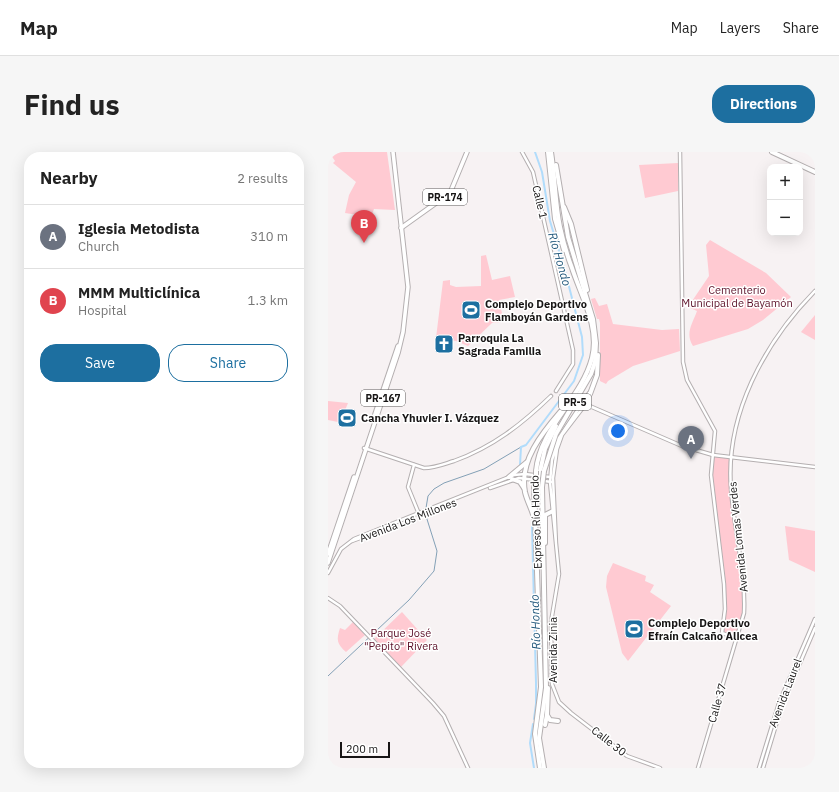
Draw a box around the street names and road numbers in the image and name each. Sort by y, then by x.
street label: Calle 1 [529,184,551,220]
road number: PR-174 [423,189,467,205]
road number: PR-167 [361,390,405,406]
road number: PR-5 [559,394,591,410]
street label: Expreso Río Hondo [527,475,545,569]
street label: Avenida Lomas Verdes [725,481,751,593]
street label: Avenida Los Millones [357,495,459,545]
street label: Avenida Zinia [546,617,560,683]
street label: Avenida Laurel [765,657,805,729]
street label: Calle 37 [705,682,729,724]
street label: Calle 30 [589,723,629,759]

